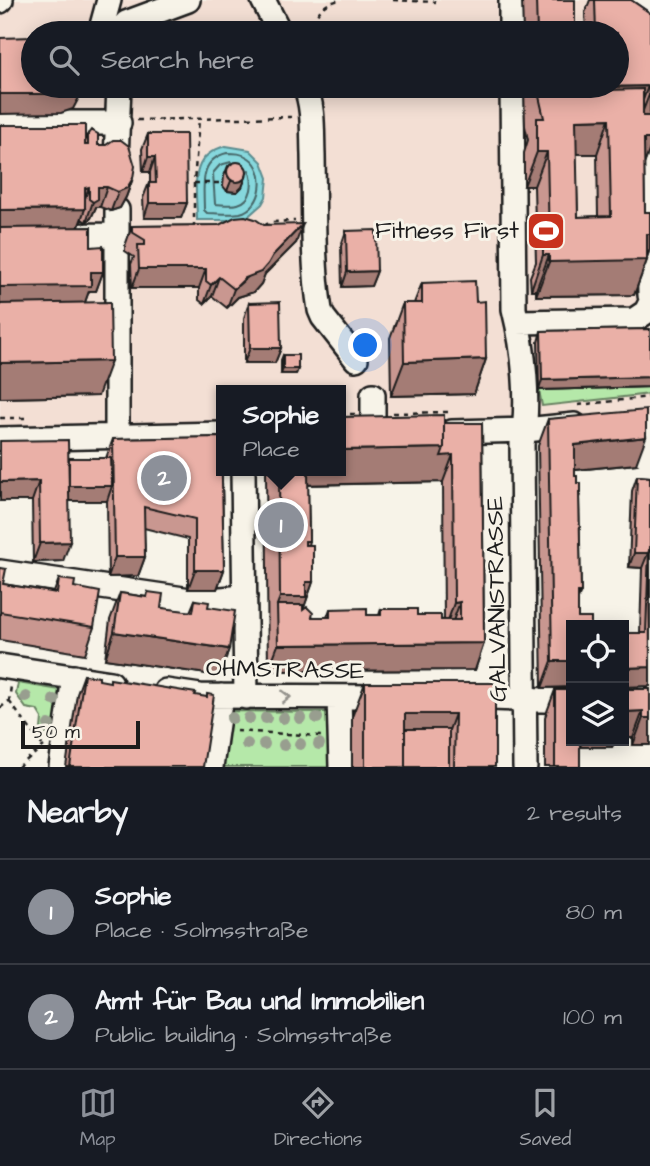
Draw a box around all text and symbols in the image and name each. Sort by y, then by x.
search box [21,21,629,98]
icon: search [45,41,83,79]
text: Search here [101,42,254,78]
sports icon: Fitness First [525,210,567,252]
place label: Fitness First [375,214,519,248]
your location [348,328,382,362]
popup [216,385,346,476]
text: Sophie [243,397,319,433]
text: Place [243,433,300,465]
pin: 2 [141,452,187,504]
street label: GALVANISTRASSE [478,496,516,702]
pin: 1 [258,499,304,551]
map controls [566,620,629,746]
button: locate [566,620,629,683]
street label: OHMSTRASSE [206,652,364,688]
button: layers [566,683,629,746]
one-way arrow [282,689,292,705]
scale bar [21,718,140,750]
text: 50 m [32,719,80,746]
text: Nearby [28,792,128,834]
text: 2 results [527,797,622,829]
text: Sophie [95,878,172,914]
text: 1 [50,896,52,928]
text: 80 m [565,896,622,928]
text: Place · Solmsstraße [95,914,308,946]
text: Amt für Bau und Immobilien [95,983,424,1019]
text: 2 [44,1001,58,1033]
text: 100 m [563,1001,622,1033]
text: Public building · Solmsstraße [95,1019,392,1051]
tab: Map [79,1084,117,1153]
tab: Directions [274,1084,362,1153]
tab: Saved [520,1084,571,1153]

